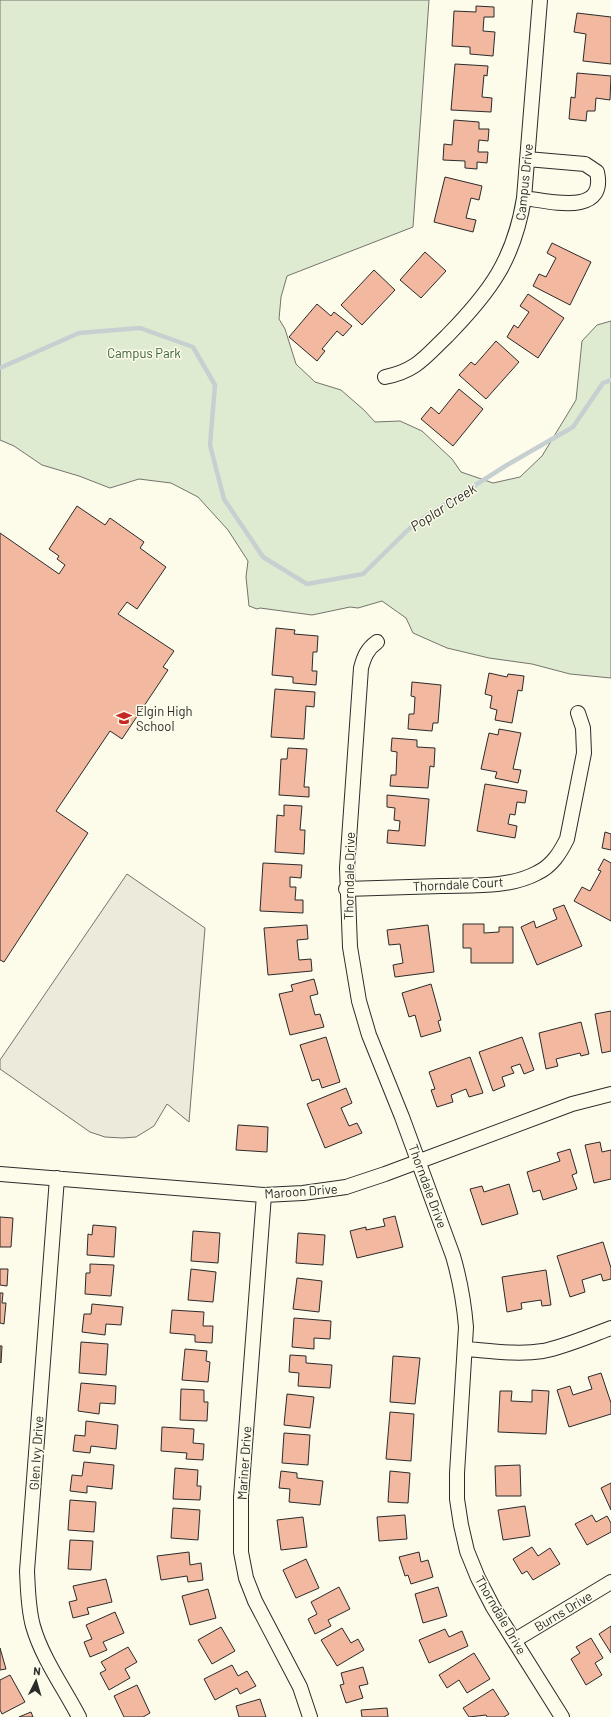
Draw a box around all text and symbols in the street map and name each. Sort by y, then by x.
street label: Campus Drive [512,143,536,221]
park label: Campus Park [107,345,181,361]
water label: Poplar Creek [407,479,479,535]
place label: Elgin High School [136,703,193,734]
school or university icon: Elgin High School [115,709,133,727]
street label: Thorndale Drive [340,832,358,920]
street label: Thorndale Court [412,874,504,894]
street label: Thorndale Drive [405,1142,451,1230]
street label: Maroon Drive [264,1180,338,1202]
street label: Glen Ivy Drive [25,1415,47,1491]
street label: Mariner Drive [233,1425,255,1501]
street label: Thorndale Drive [472,1573,530,1657]
street label: Burns Drive [531,1587,595,1634]
north arrow [16,1661,56,1701]
text: N [33,1664,41,1677]

